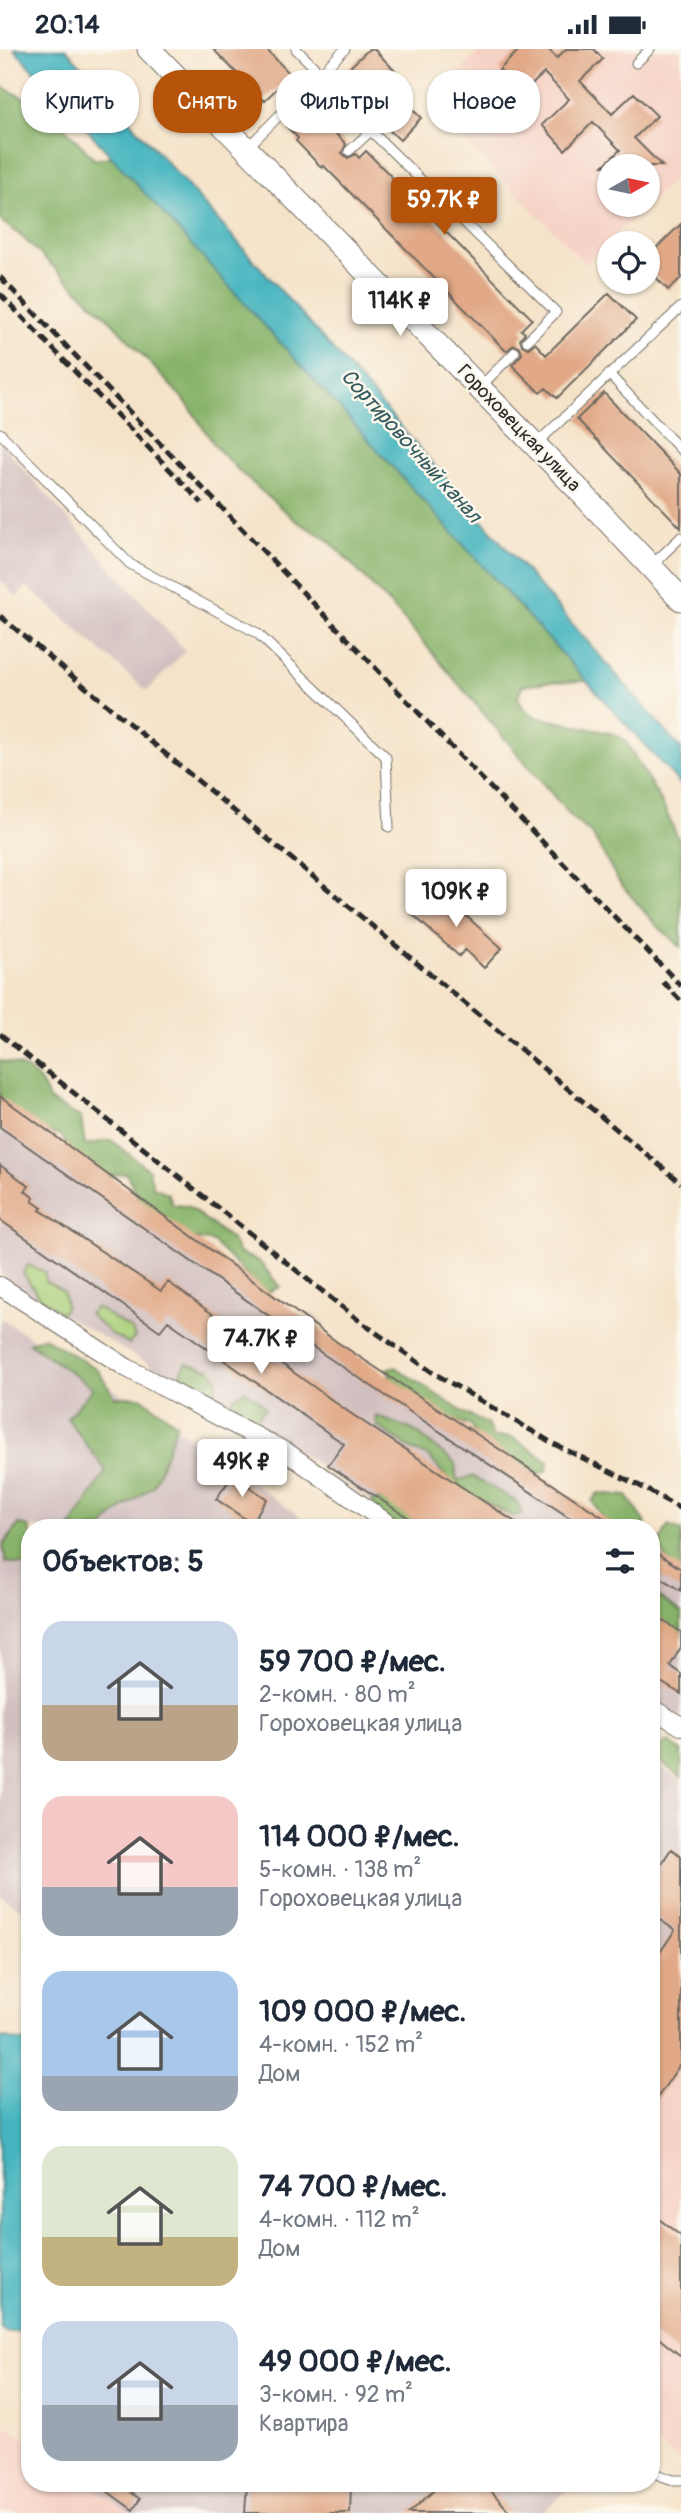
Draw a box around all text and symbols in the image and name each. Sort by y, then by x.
text: 20:14 [35,9,99,41]
chip: Купить [21,70,139,133]
chip: Снять [153,70,262,133]
chip: Фильтры [276,70,413,133]
chip: Новое [427,70,540,133]
north arrow [597,154,660,217]
map controls [597,154,660,294]
pin: 59.7K ₽ [379,177,509,237]
text: 59.7K ₽ [407,185,481,214]
button: locate [597,231,660,294]
pin: 114K ₽ [343,279,457,338]
text: 114K ₽ [368,286,432,315]
street label: Гороховецкая улица [452,359,586,497]
water label: Сортировочный канал [335,363,489,530]
pin: 109K ₽ [399,869,513,929]
text: 109K ₽ [421,877,491,906]
pin: 74.7K ₽ [196,1317,326,1376]
text: 74.7K ₽ [223,1324,299,1353]
pin: 49K ₽ [193,1439,291,1499]
text: 49K ₽ [213,1447,271,1476]
icon: filters [601,1542,639,1580]
text: Объектов: 5 [42,1543,204,1580]
text: 59 700 ₽/мес. [259,1643,446,1680]
icon: home [98,1649,182,1733]
text: 2-комн. · 80 m² [259,1680,416,1709]
text: Гороховецкая улица [259,1709,462,1738]
text: 114 000 ₽/мес. [259,1818,460,1855]
icon: home [98,1824,182,1908]
text: 5-комн. · 138 m² [259,1855,421,1884]
text: Гороховецкая улица [259,1884,462,1913]
text: 109 000 ₽/мес. [259,1993,466,2030]
icon: home [98,1999,182,2083]
text: 4-комн. · 152 m² [259,2030,423,2059]
text: Дом [259,2059,300,2088]
text: 74 700 ₽/мес. [259,2168,447,2205]
icon: home [98,2174,182,2258]
text: 4-комн. · 112 m² [259,2205,420,2234]
text: Дом [259,2234,300,2263]
text: 49 000 ₽/мес. [259,2343,451,2380]
icon: home [98,2349,182,2433]
text: 3-комн. · 92 m² [259,2380,413,2409]
text: Квартира [259,2409,348,2438]

